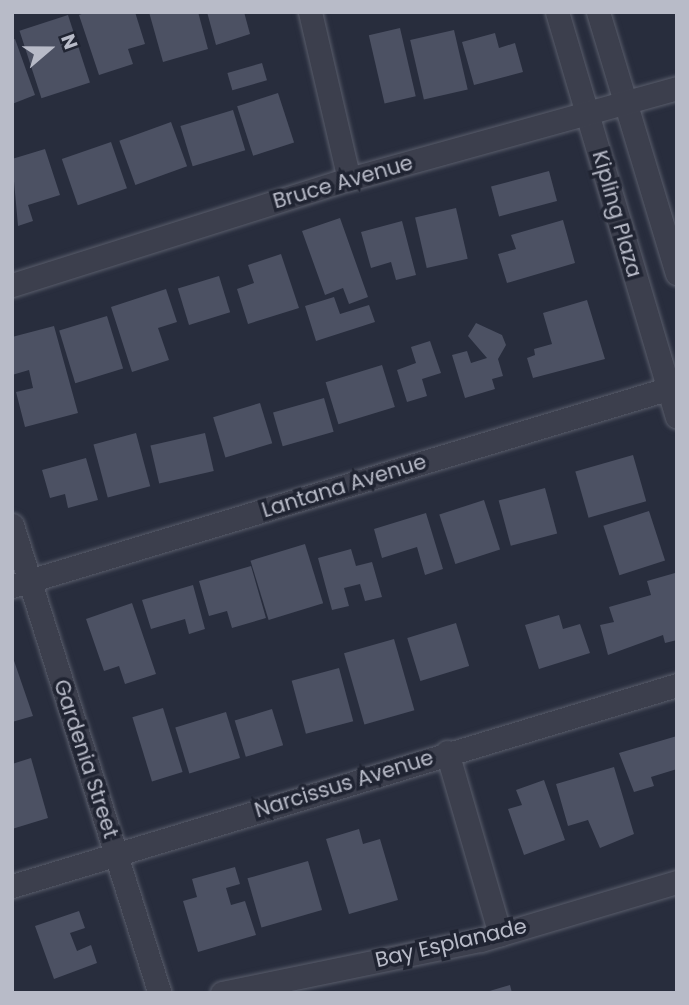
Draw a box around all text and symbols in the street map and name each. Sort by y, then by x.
north arrow [14,14,84,84]
text: N [54,30,84,53]
street label: Kipling Plaza [587,148,647,280]
street label: Bruce Avenue [270,150,416,214]
street label: Lantana Avenue [259,449,429,523]
street label: Gardenia Street [48,676,124,842]
street label: Narcissus Avenue [252,745,436,823]
street label: Bay Esplanade [373,913,529,973]

